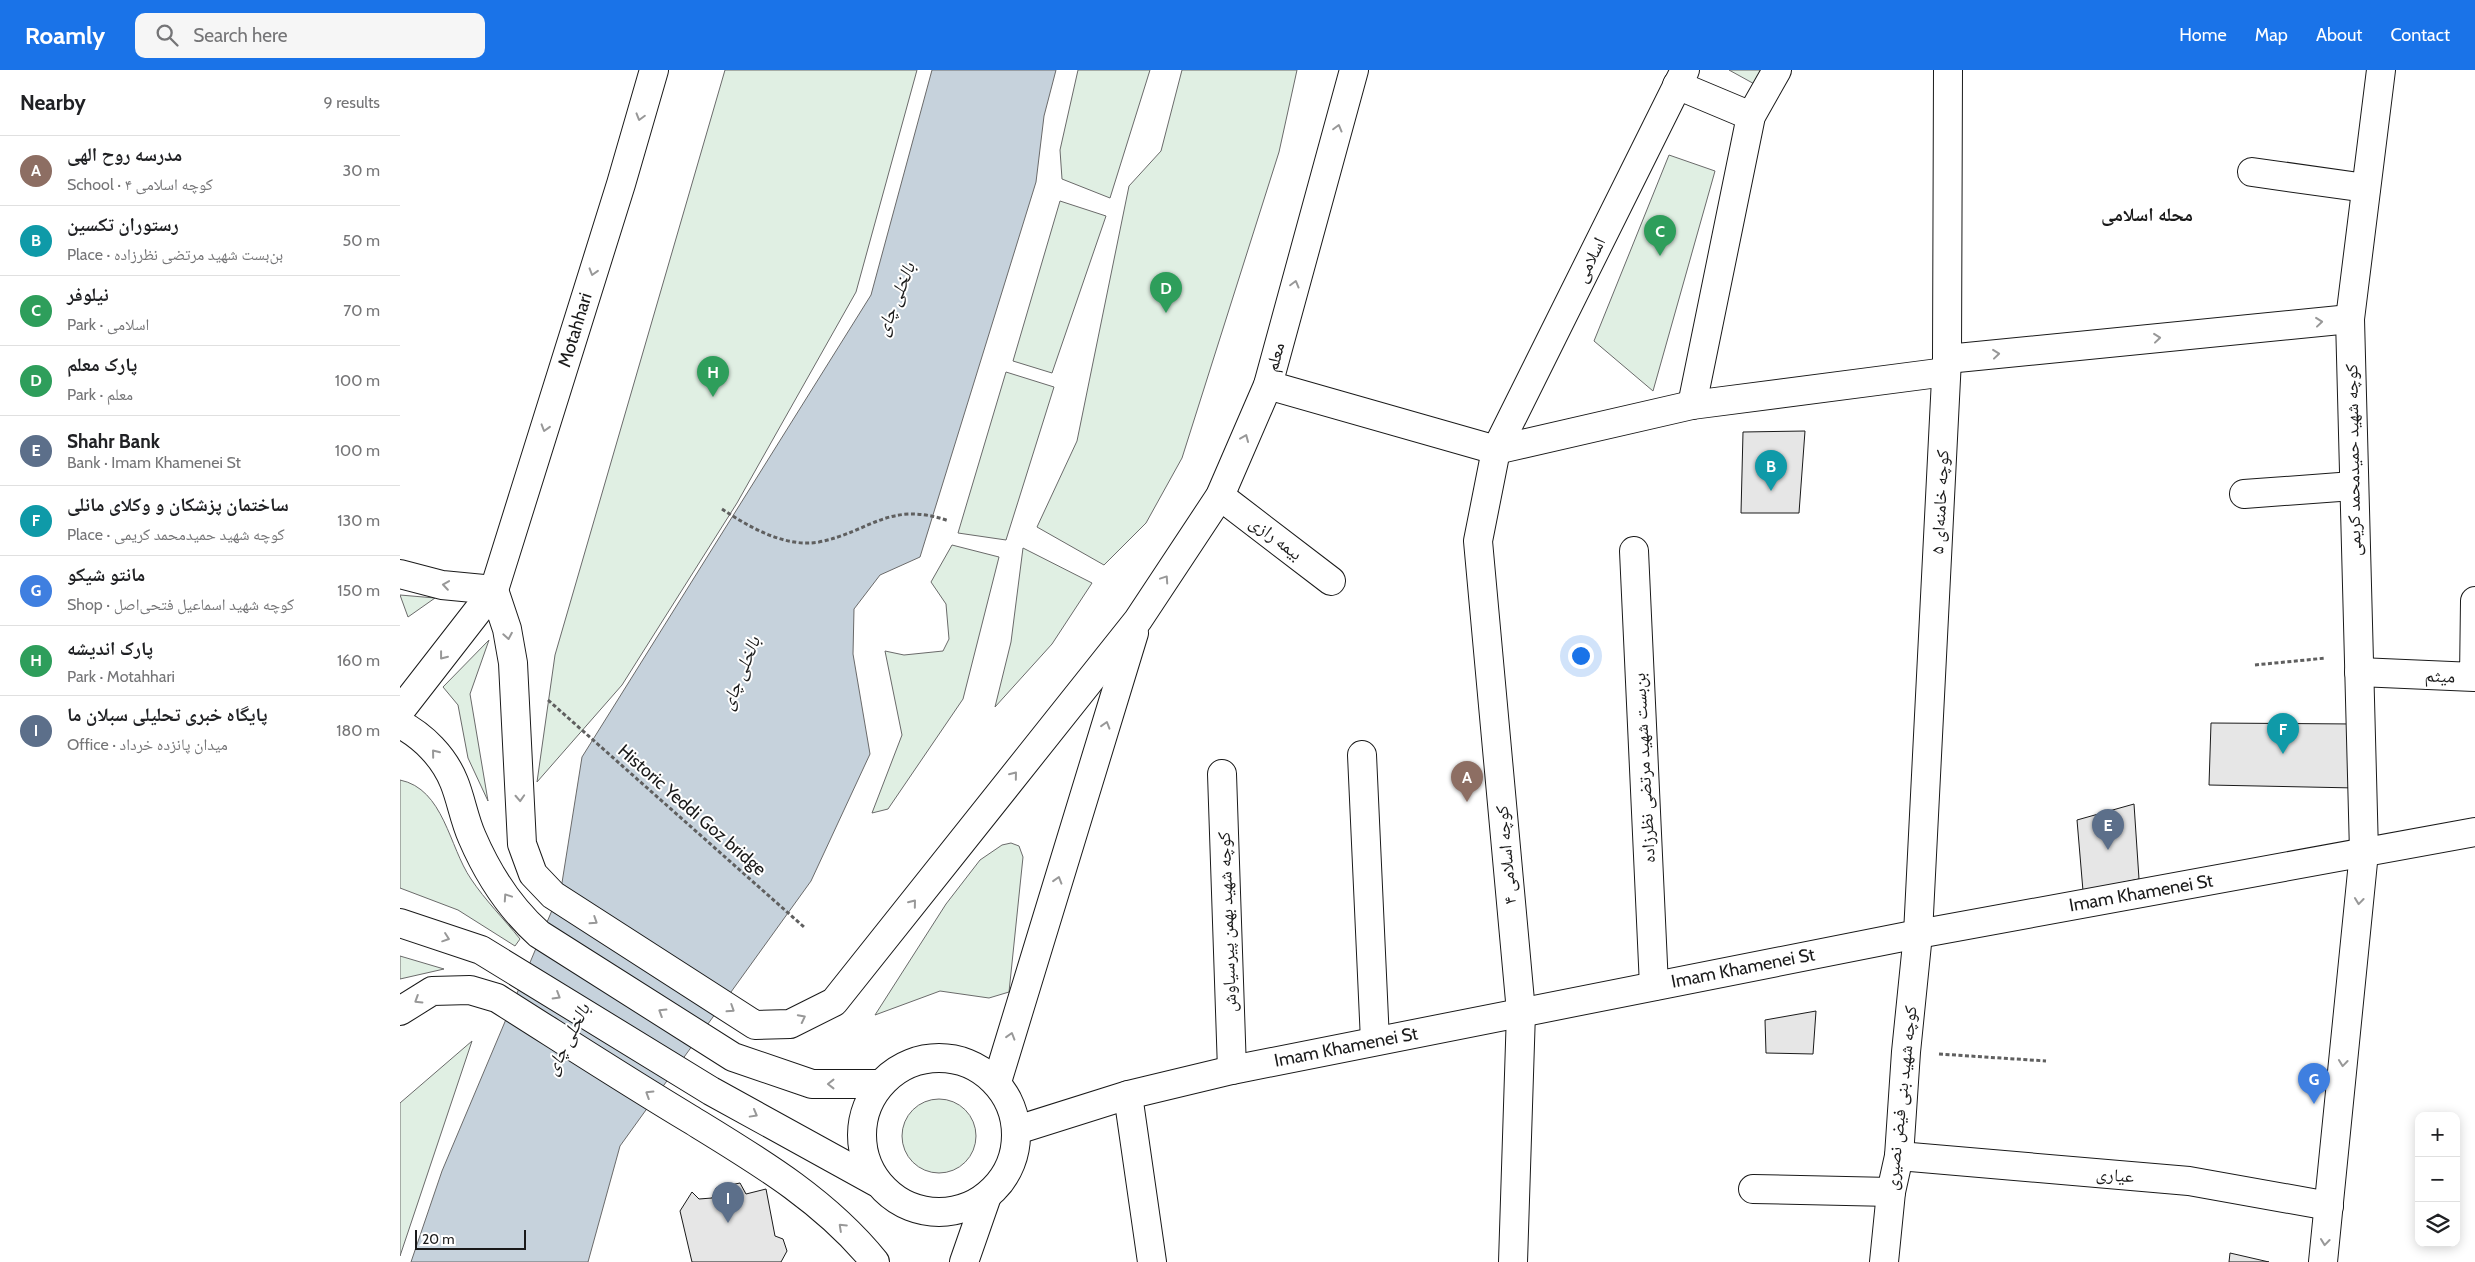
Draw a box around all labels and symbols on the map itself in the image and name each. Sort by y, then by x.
one-way arrow [636,112,646,120]
one-way arrow [1333,124,1343,132]
district label: محله اسلامی [2101,203,2193,226]
pin: C [1644,215,1676,256]
street label: اسلامی [1570,234,1610,286]
water label: بالخلی چای [870,258,920,339]
one-way arrow [589,268,599,276]
pin: D [1150,272,1182,313]
one-way arrow [1290,281,1300,289]
street label: Motahhari [553,290,597,370]
one-way arrow [2315,317,2323,328]
one-way arrow [2154,333,2162,344]
street label: معلم [1261,340,1290,374]
one-way arrow [1992,349,2000,360]
pin: H [697,356,729,397]
street label: کوچه شهید حمیدمحمد کریمی [2340,363,2366,556]
one-way arrow [541,423,551,431]
one-way arrow [1238,434,1249,443]
street label: کوچه خامنه‌ای ۵ [1926,449,1954,555]
pin: B [1755,450,1787,491]
street label: بیمه رازی [1245,511,1307,565]
one-way arrow [1159,575,1168,585]
one-way arrow [442,580,450,591]
one-way arrow [503,632,513,640]
water label: بالخلی چای [715,632,765,713]
your location [1568,643,1594,669]
one-way arrow [440,650,448,659]
street label: میثم [2424,664,2456,689]
street label: بن‌بست شهید مرتضی نظرزاده [1628,672,1660,864]
pin: F [2267,713,2299,754]
one-way arrow [1100,721,1110,730]
street label: Historic Yeddi Goz bridge [613,740,771,880]
one-way arrow [432,750,440,759]
pin: A [1451,761,1483,802]
one-way arrow [1008,772,1017,781]
one-way arrow [514,794,525,802]
street label: کوچه اسلامی ۴ [1491,804,1521,905]
pin: E [2092,809,2124,850]
street label: کوچه شهید بهمن پیرسیاوش [1213,831,1241,1013]
street label: Imam Khamenei St [2067,870,2215,916]
one-way arrow [1053,877,1063,885]
one-way arrow [504,893,513,903]
one-way arrow [2354,897,2365,905]
one-way arrow [907,899,916,908]
one-way arrow [589,915,598,925]
one-way arrow [441,933,450,943]
street label: Imam Khamenei St [1669,943,1817,993]
one-way arrow [551,990,560,1000]
one-way arrow [414,993,423,1003]
water label: بالخلی چای [539,999,595,1078]
one-way arrow [725,1003,734,1012]
street label: کوچه شهید بنی فیض نصیری [1880,1004,1922,1191]
one-way arrow [659,1009,668,1018]
one-way arrow [797,1014,806,1024]
street label: Imam Khamenei St [1272,1022,1420,1072]
one-way arrow [1005,1032,1015,1040]
one-way arrow [2338,1059,2349,1067]
pin: G [2298,1063,2330,1104]
one-way arrow [827,1079,834,1089]
one-way arrow [646,1090,655,1100]
one-way arrow [748,1108,757,1118]
street label: عیاری [2095,1162,2135,1188]
pin: I [712,1182,744,1223]
one-way arrow [838,1224,847,1233]
scale bar [415,1227,526,1250]
one-way arrow [2320,1238,2331,1246]

